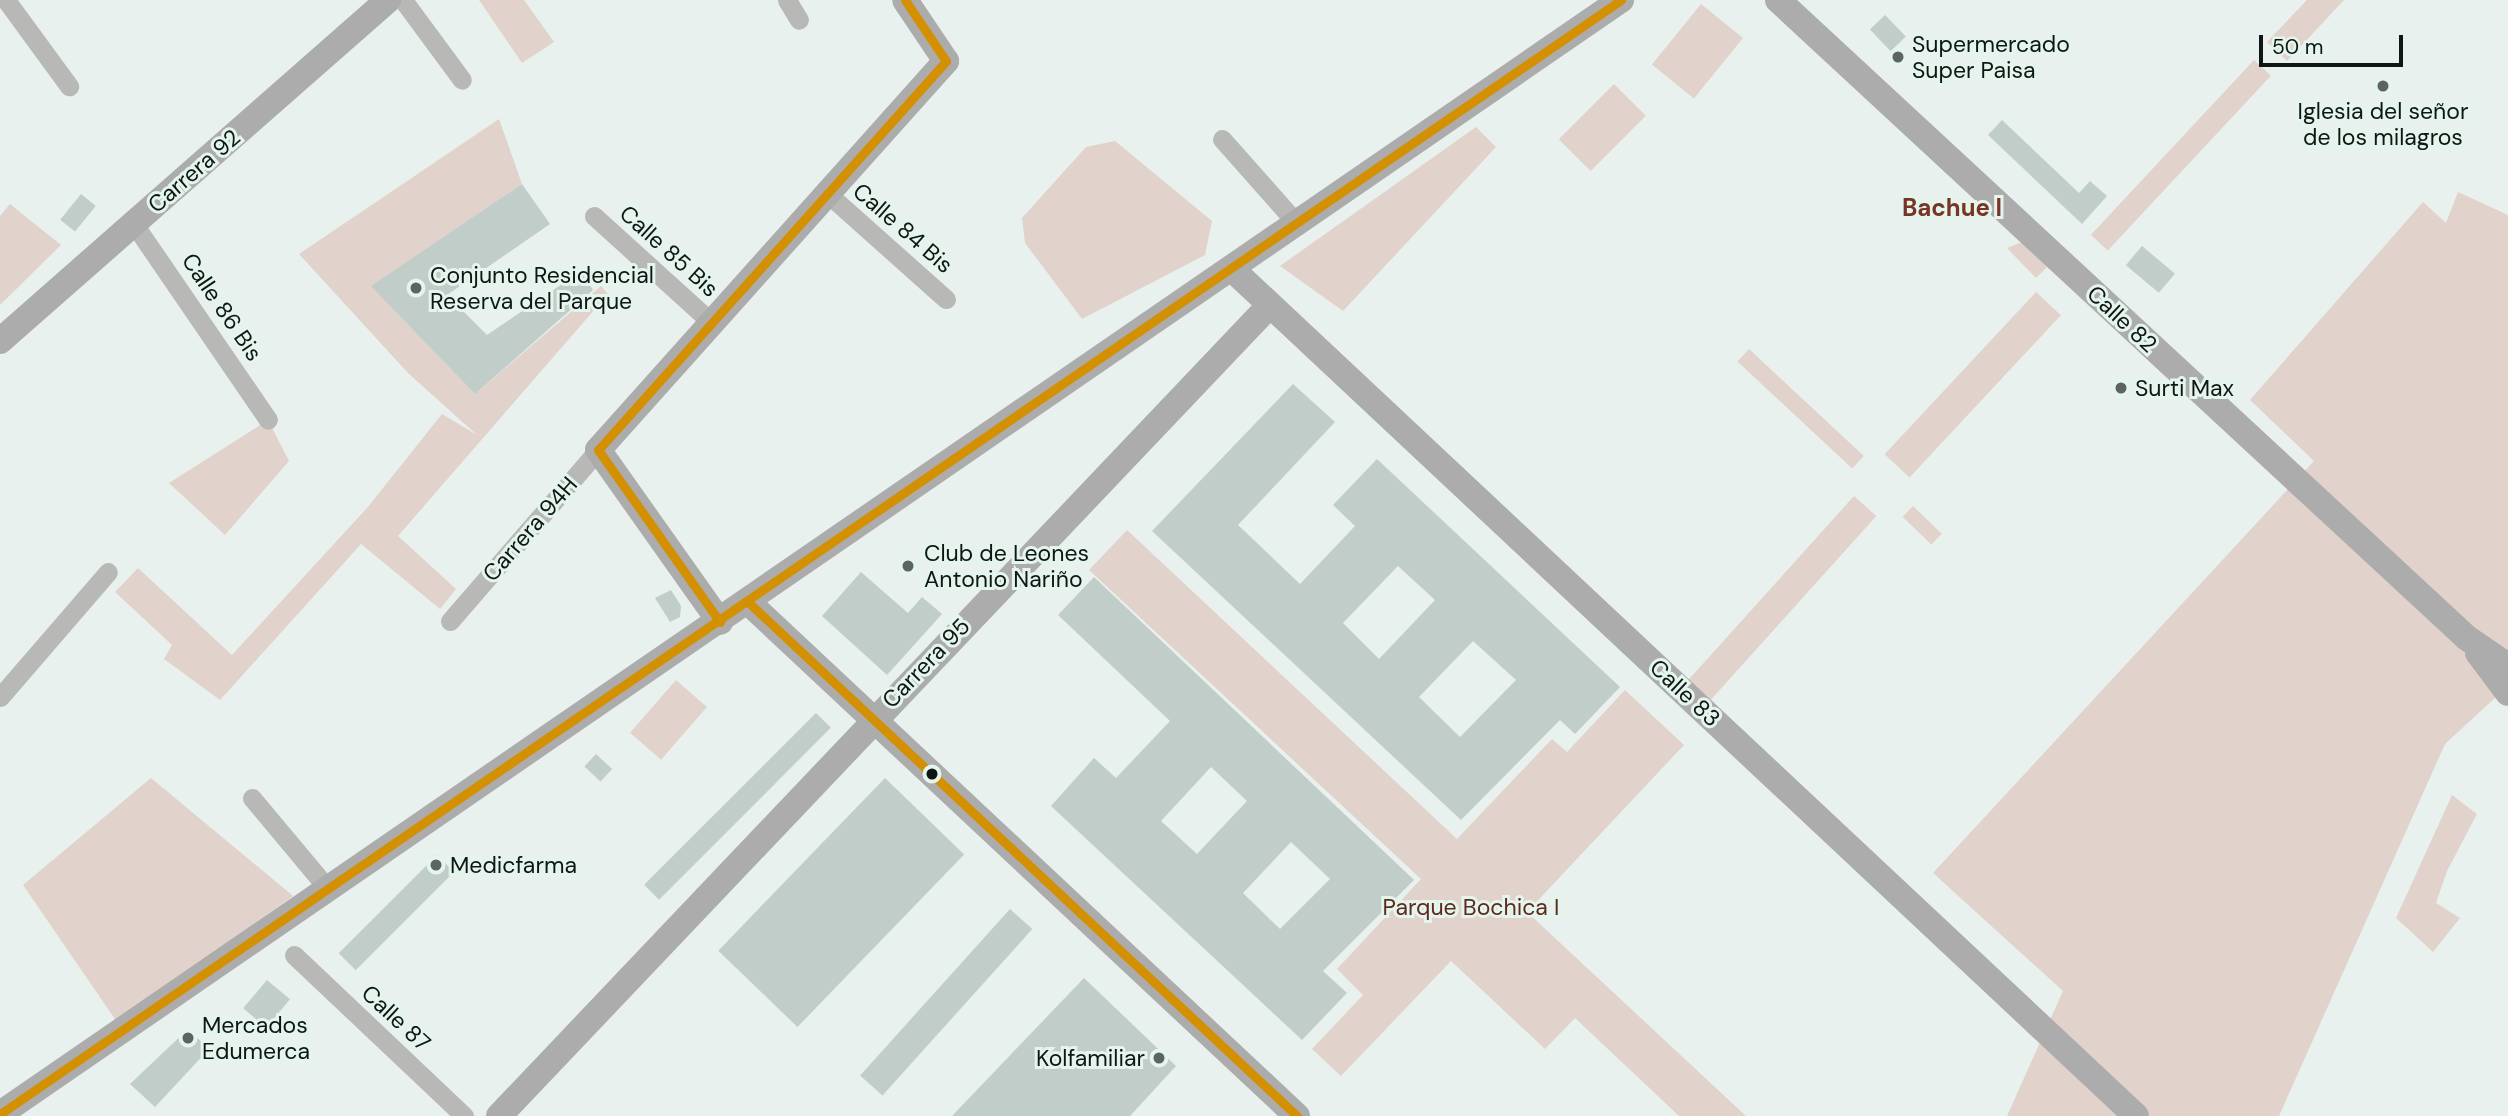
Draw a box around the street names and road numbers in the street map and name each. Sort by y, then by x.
street label: Carrera 92 [142,123,246,219]
street label: Calle 84 Bis [847,177,959,279]
street label: Calle 85 Bis [614,199,724,303]
street label: Calle 86 Bis [176,248,268,366]
street label: Calle 82 [2081,280,2163,358]
street label: Carrera 94H [477,471,583,587]
street label: Carrera 95 [876,612,976,714]
street label: Calle 83 [1644,654,1726,732]
street label: Calle 87 [356,979,436,1057]

